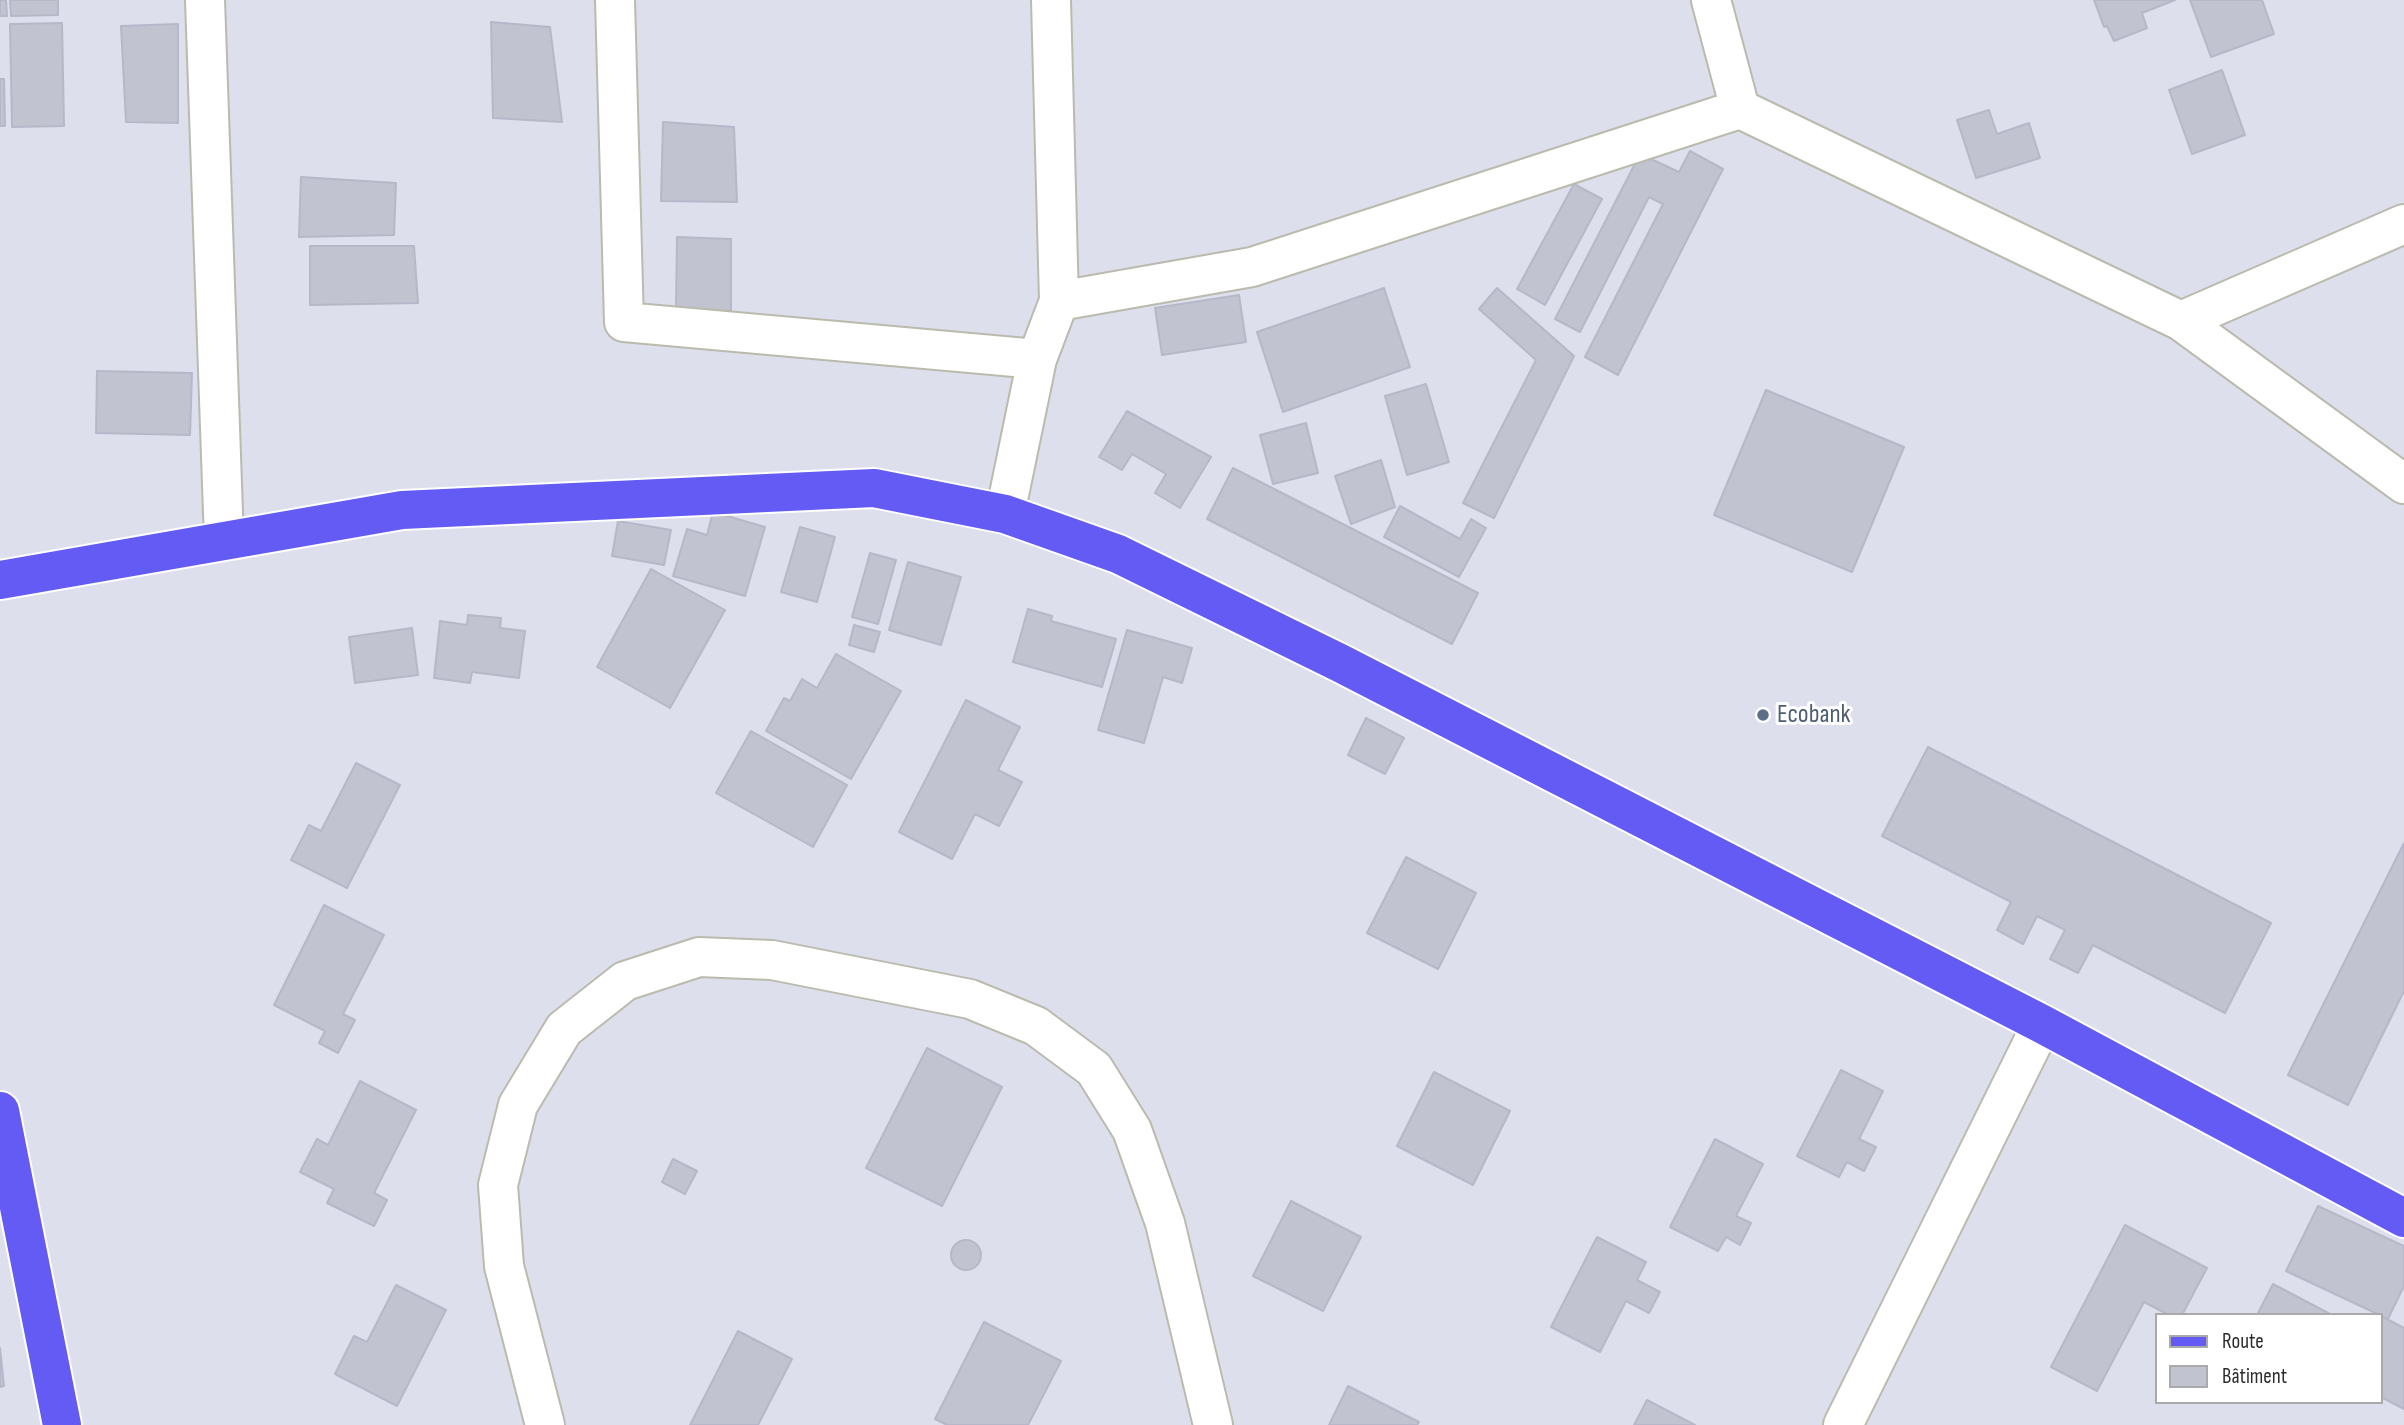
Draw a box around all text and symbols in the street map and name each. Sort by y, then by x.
place label: Ecobank [1777,699,1850,731]
marker: Ecobank [1755,707,1771,723]
legend [2156,1313,2383,1404]
text: Route [2222,1329,2264,1354]
text: Bâtiment [2222,1364,2287,1389]

